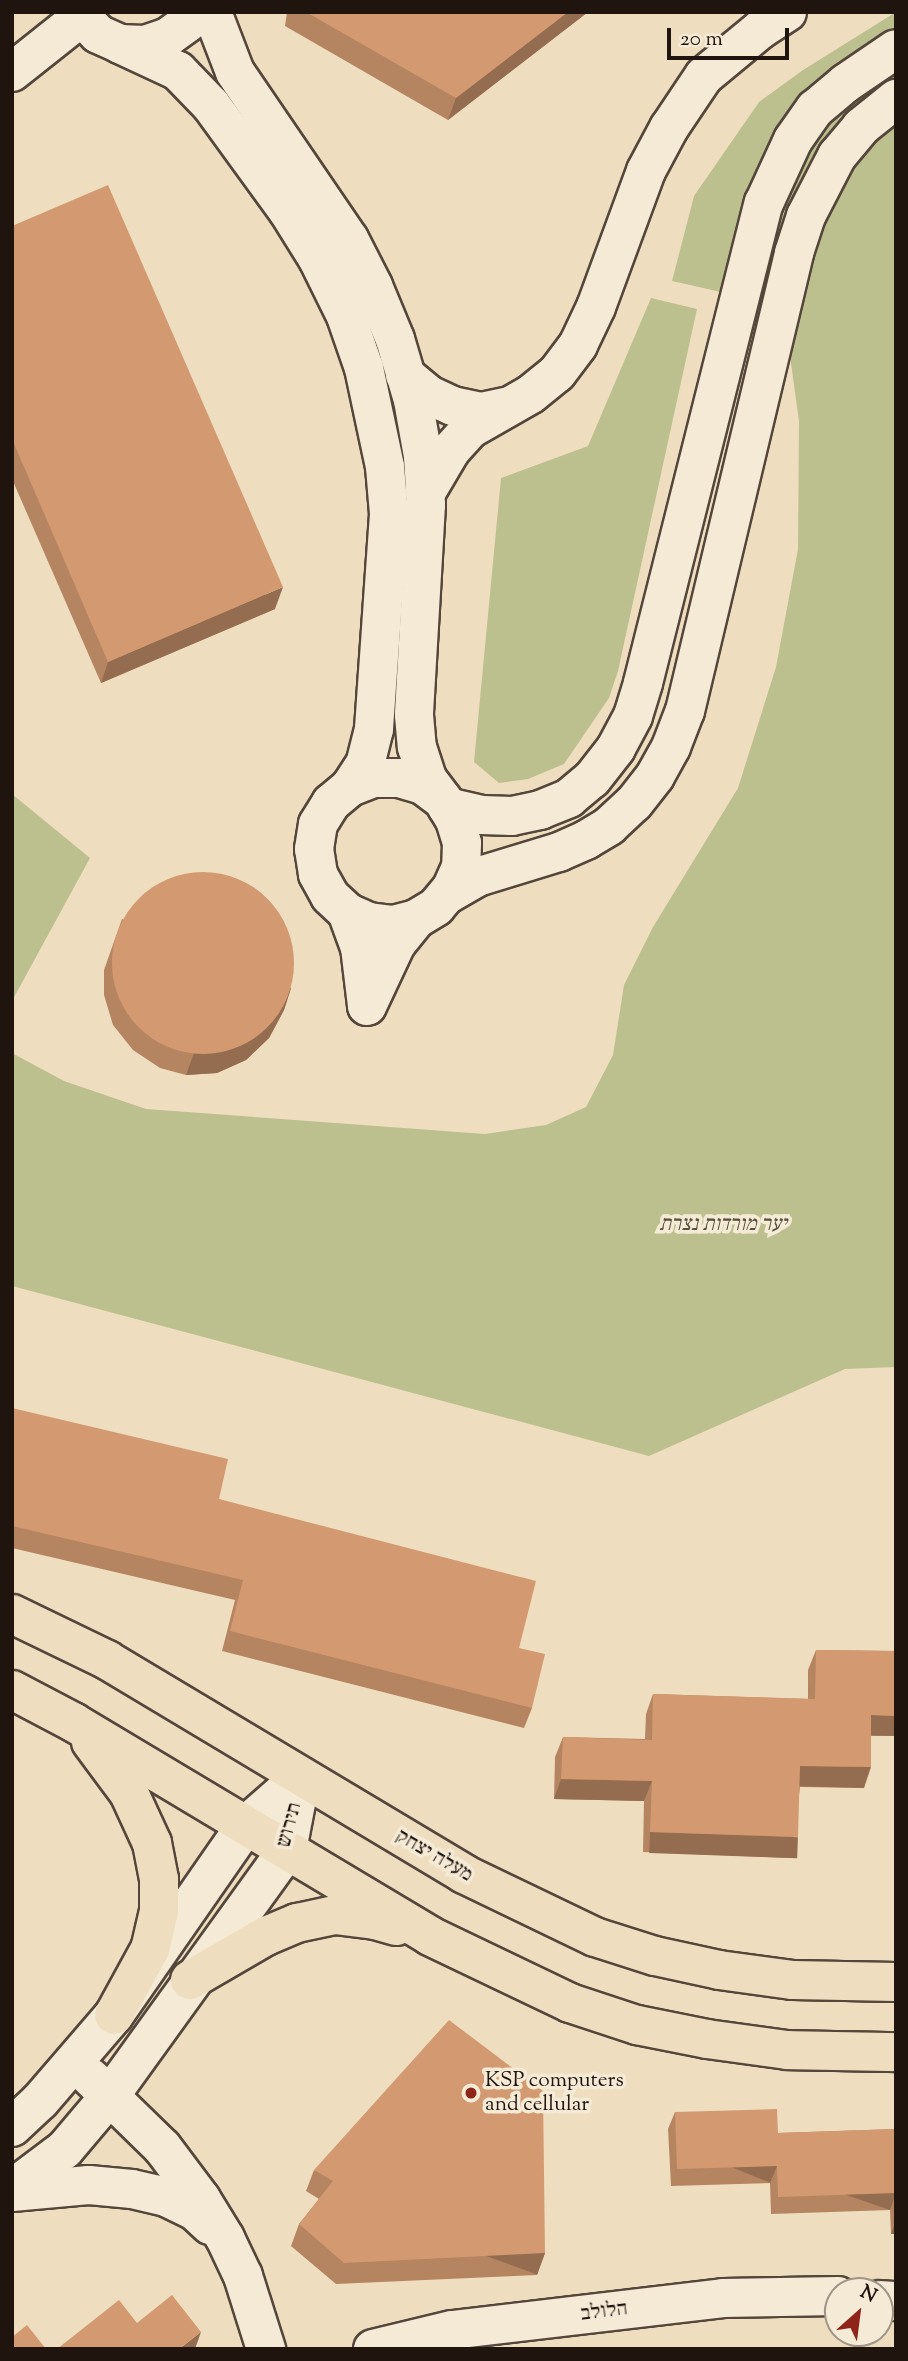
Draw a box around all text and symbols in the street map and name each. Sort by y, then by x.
scale bar [670,14,792,58]
text: 20 m [680,25,723,55]
park label: יער מורדות נצרת [659,1212,787,1238]
street label: תירוש [272,1800,308,1850]
street label: מעלה יצחק [391,1824,477,1888]
place label: KSP computers and cellular [485,2068,624,2118]
marker: KSP computers and cellular [463,2085,479,2101]
north arrow [824,2277,894,2347]
text: N [855,2279,881,2310]
street label: הלולב [579,2297,629,2327]

